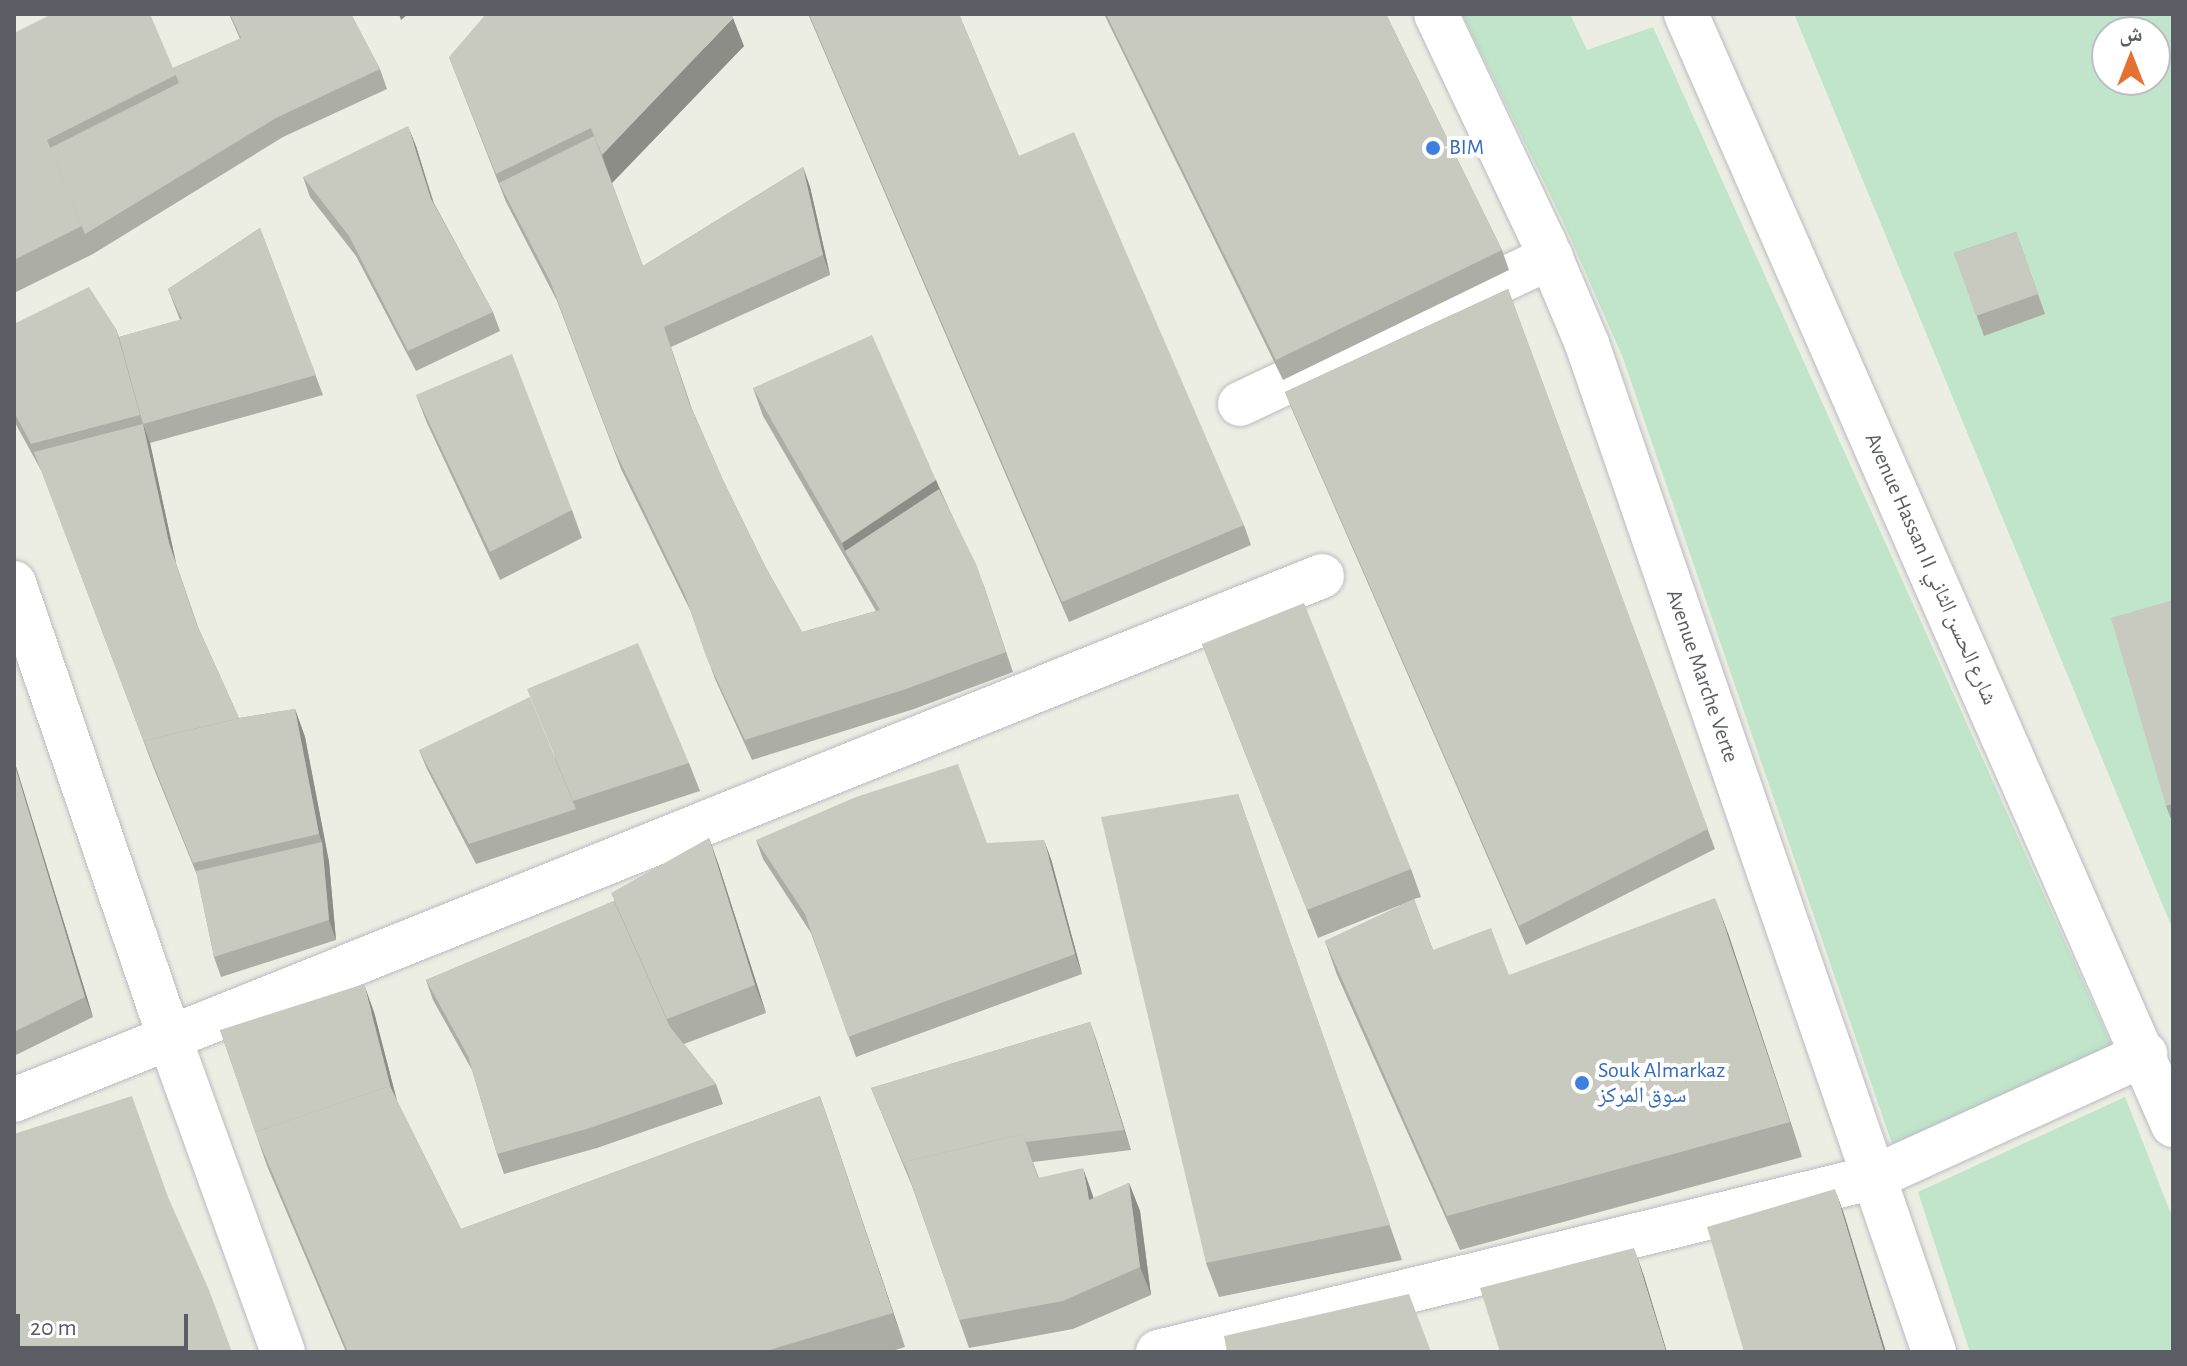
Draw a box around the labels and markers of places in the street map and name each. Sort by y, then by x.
place label: BIM [1449,135,1484,161]
marker: BIM [1424,139,1442,157]
place label: Souk Almarkaz سوق المركز [1598,1057,1725,1108]
marker: Souk Almarkaz سوق المركز [1573,1074,1591,1092]

